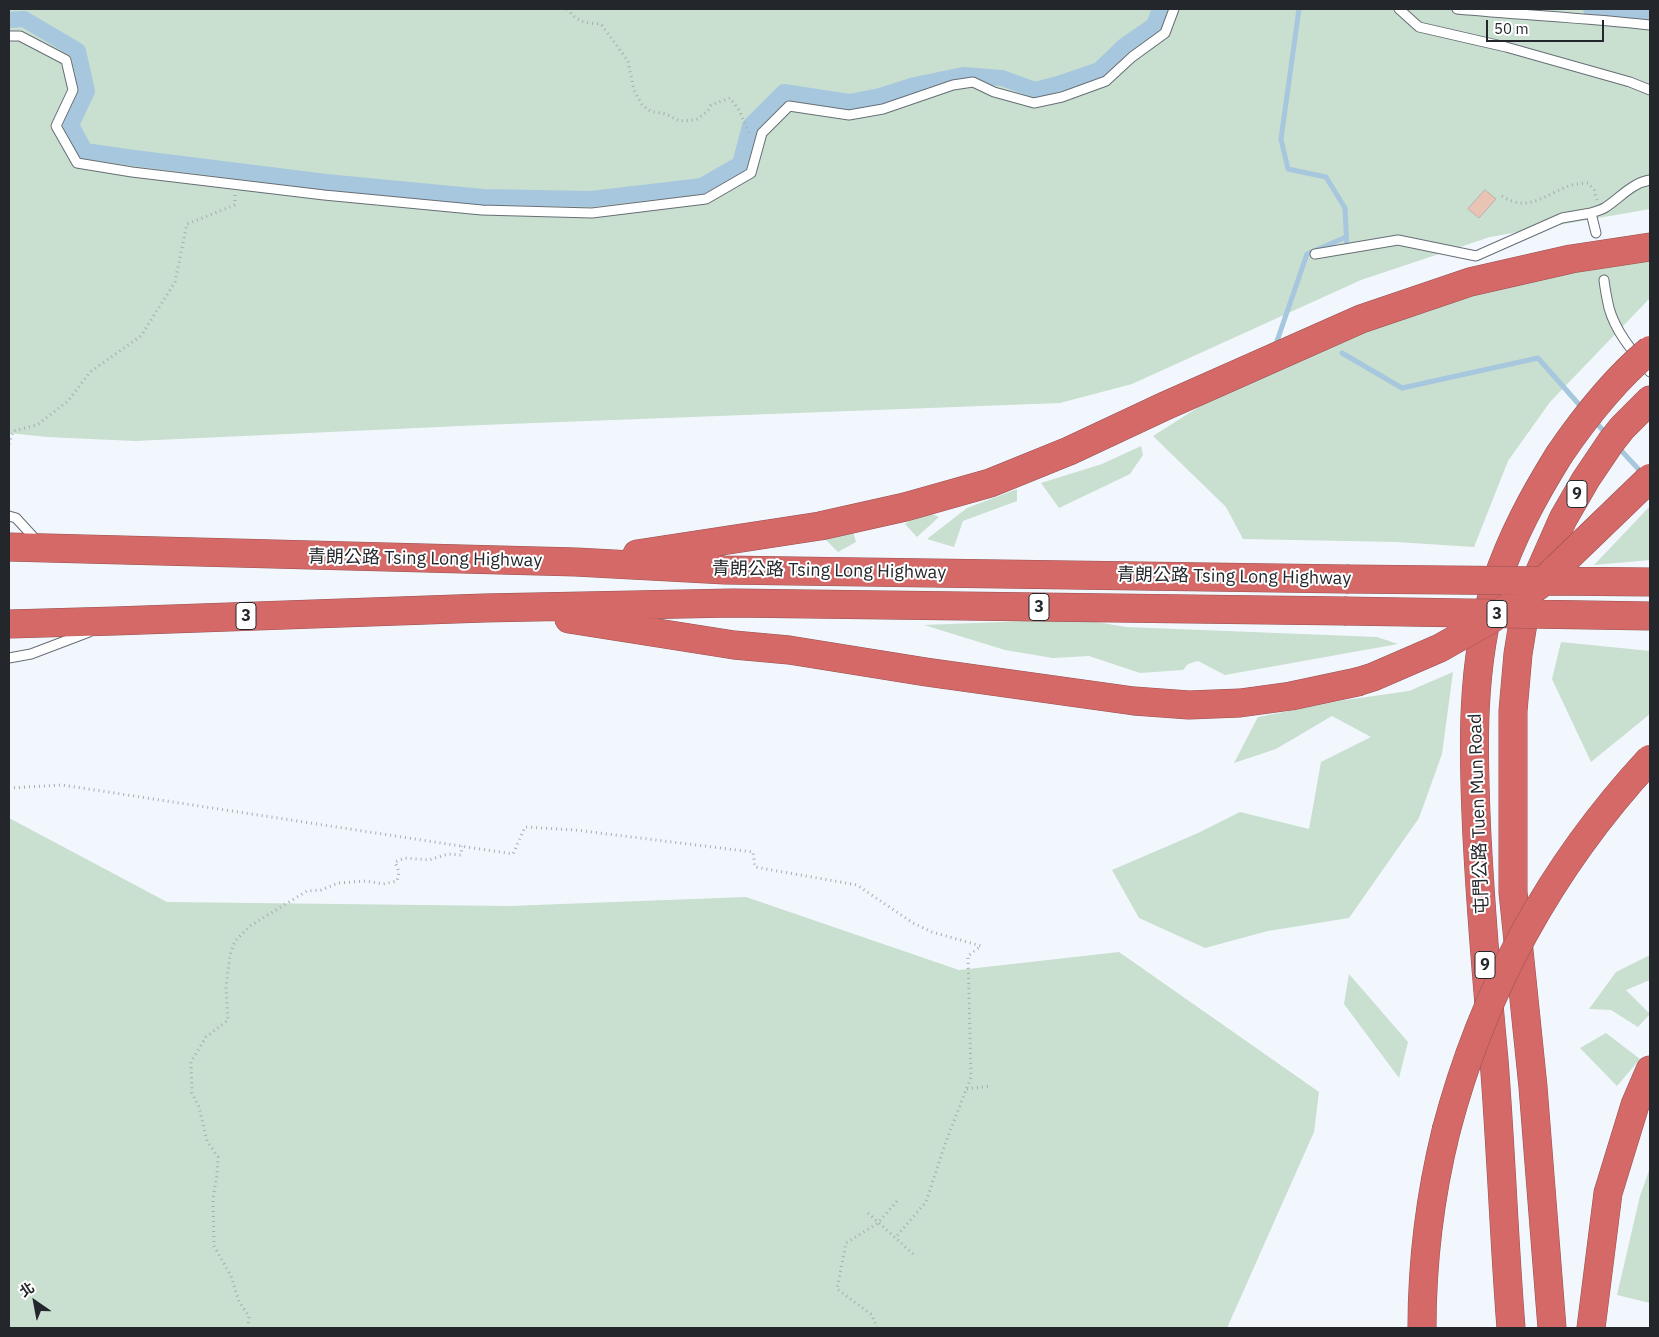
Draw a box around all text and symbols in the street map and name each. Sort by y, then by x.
scale bar [1489,10,1606,42]
text: 50 m [1494,19,1529,38]
road number: 9 [1567,480,1587,508]
street label: 青朗公路 Tsing Long Highway [308,546,542,572]
street label: 青朗公路 Tsing Long Highway [712,558,946,584]
street label: 青朗公路 Tsing Long Highway [1117,564,1351,590]
road number: 3 [1029,594,1049,620]
road number: 3 [1487,600,1507,628]
road number: 3 [236,602,256,630]
street label: 屯門公路 Tuen Mun Road [1465,713,1493,915]
road number: 9 [1475,952,1495,978]
north arrow [10,1277,60,1327]
text: 北 [16,1278,38,1301]

